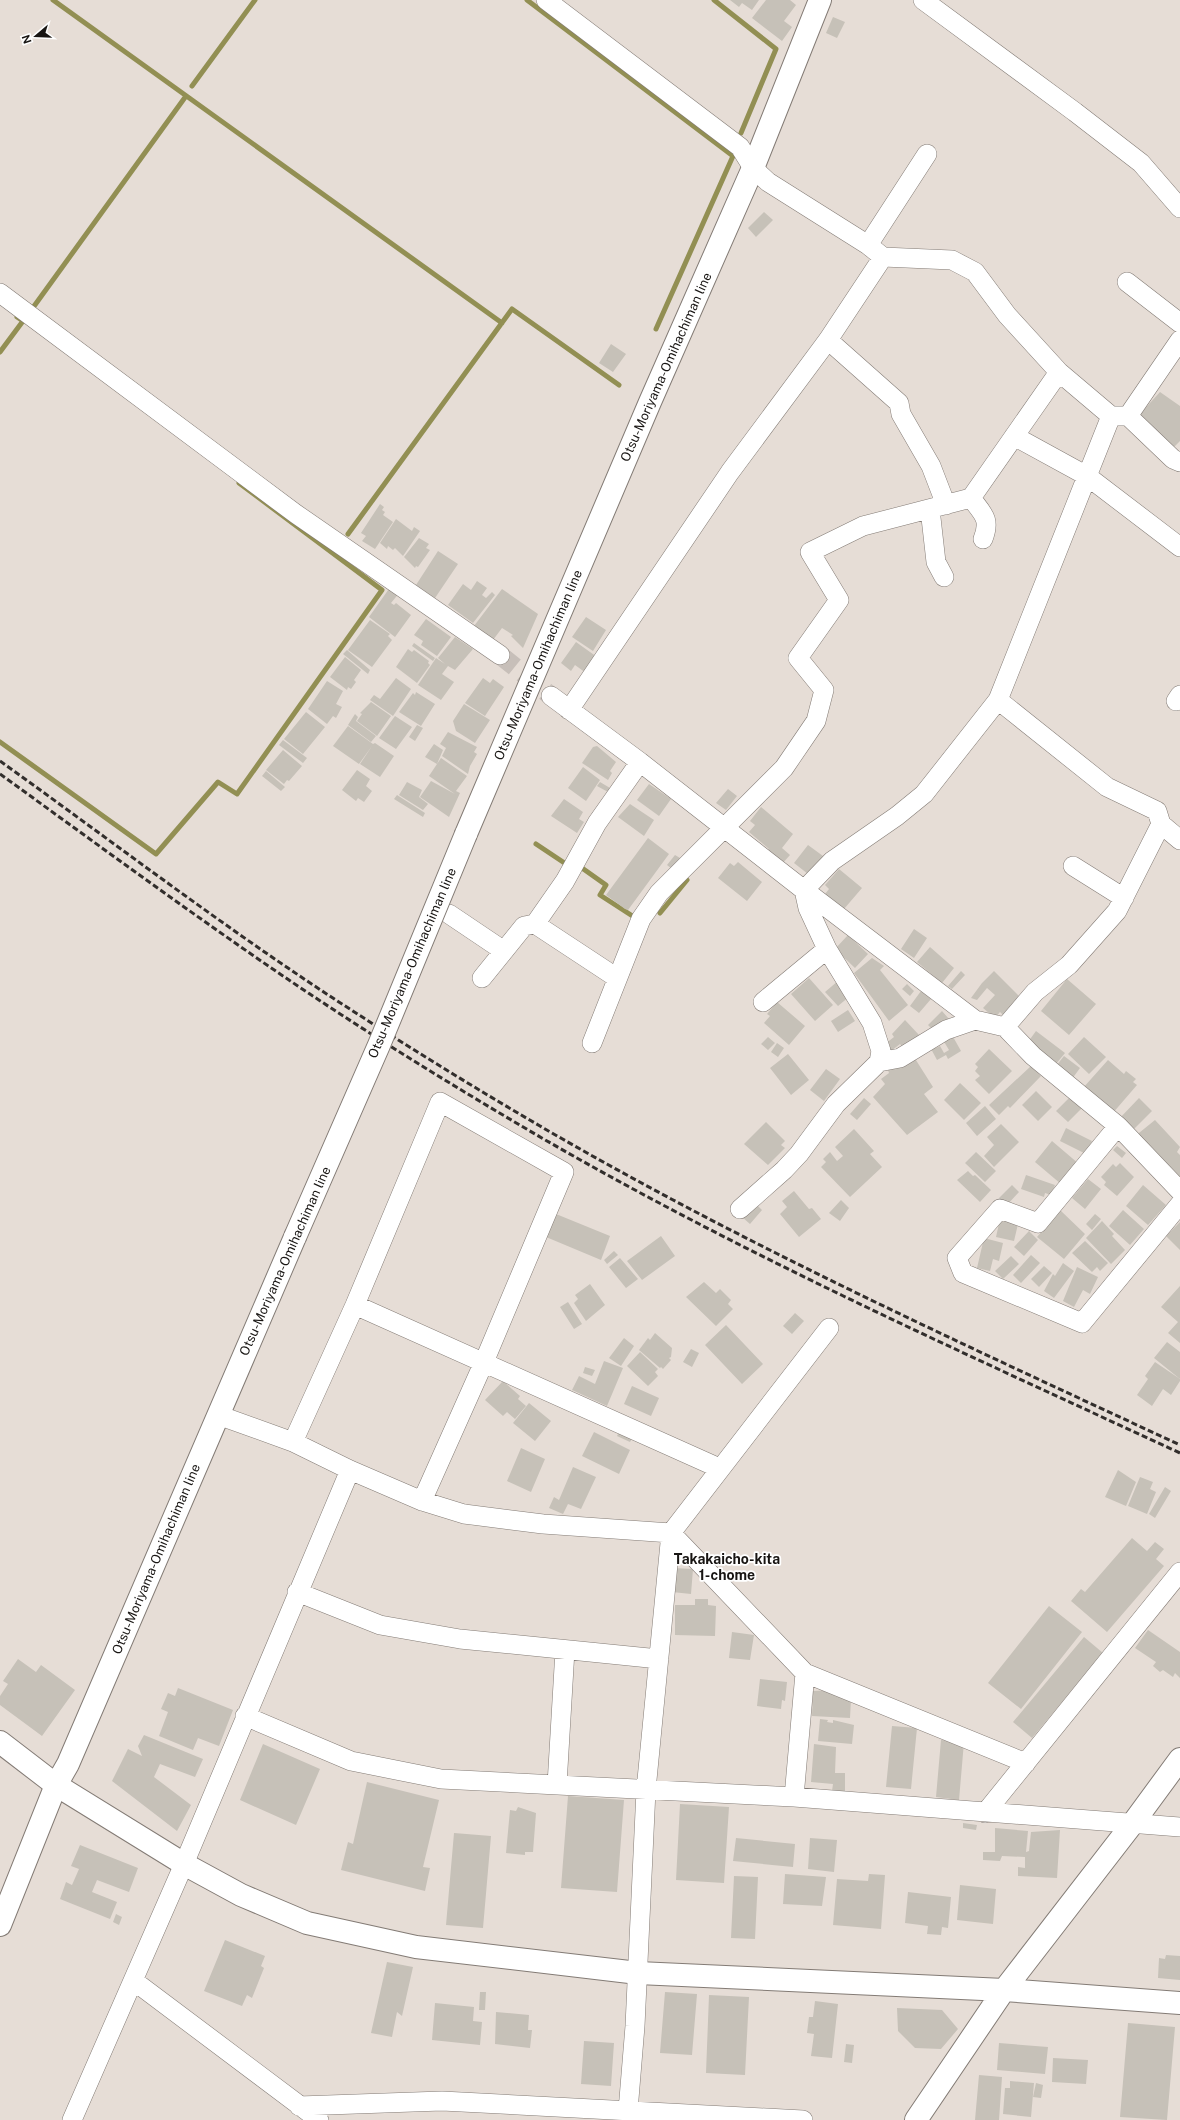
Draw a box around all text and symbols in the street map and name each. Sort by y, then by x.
north arrow [16,16,56,56]
text: N [19,33,34,45]
street label: Otsu-Moriyama-Omihachiman line [617,270,715,464]
street label: Otsu-Moriyama-Omihachiman line [491,568,585,762]
street label: Otsu-Moriyama-Omihachiman line [365,866,459,1060]
street label: Otsu-Moriyama-Omihachiman line [236,1164,334,1358]
street label: Otsu-Moriyama-Omihachiman line [109,1462,203,1656]
district label: Takakaicho-kita 1-chome [674,1551,780,1583]

